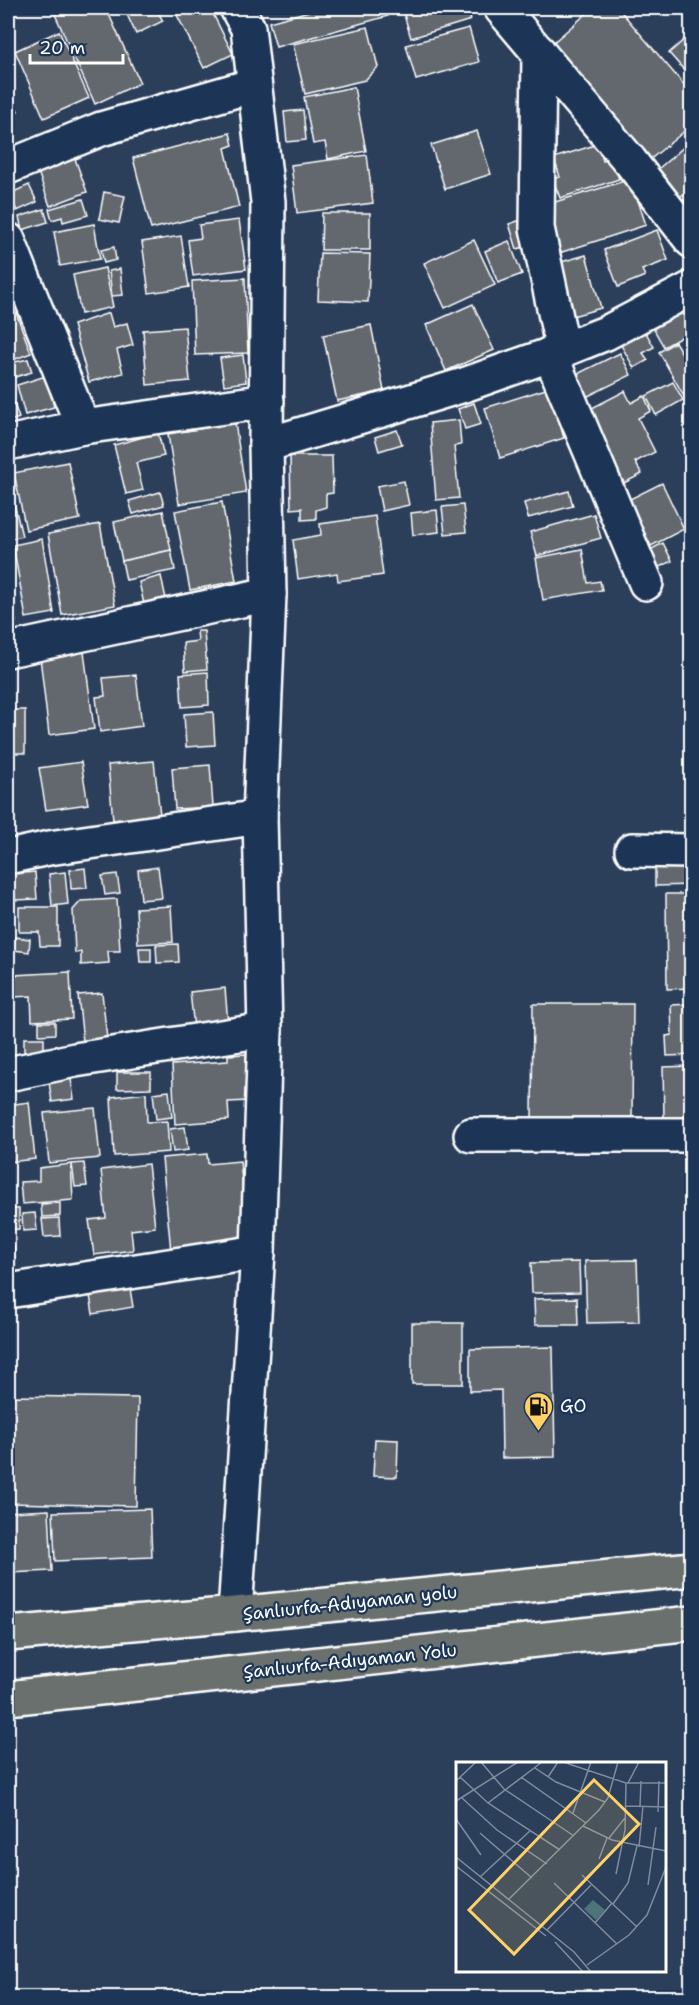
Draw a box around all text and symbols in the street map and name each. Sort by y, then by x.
scale bar [30,27,123,65]
text: 20 m [39,36,85,60]
fuel station icon: GO [523,1390,555,1432]
place label: GO [560,1394,587,1418]
street label: Şanlıurfa-Adıyaman yolu [242,1580,458,1626]
street label: Şanlıurfa-Adıyaman Yolu [242,1638,458,1684]
inset map [456,1762,666,1972]

